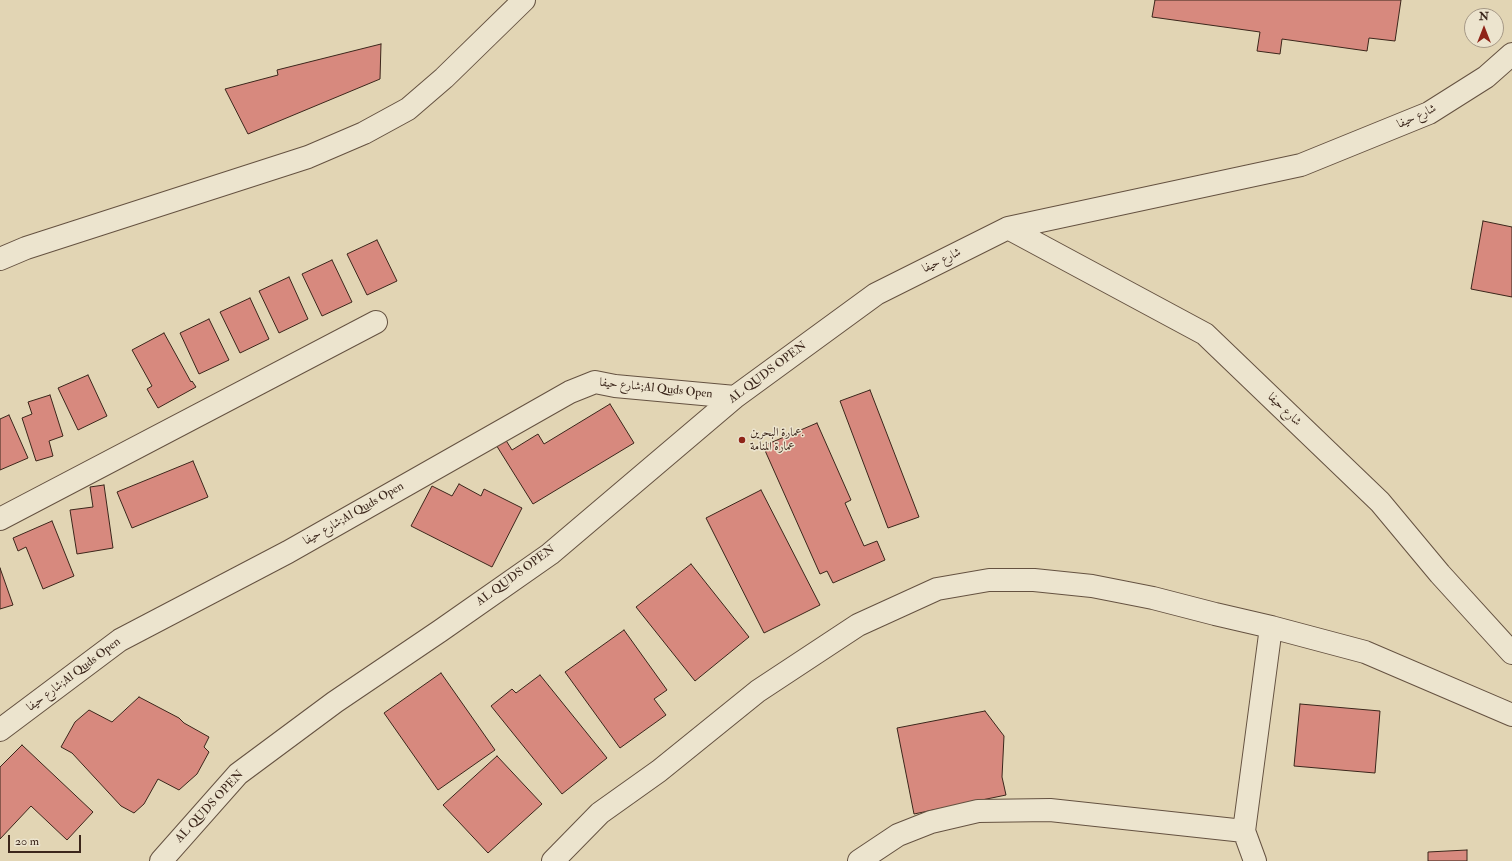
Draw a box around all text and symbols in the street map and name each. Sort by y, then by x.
north arrow [1464,8,1504,48]
text: N [1479,10,1489,23]
street label: شارع حيفا [1395,102,1439,132]
street label: شارع حيفا [920,245,964,277]
street label: AL QUDS OPEN [726,339,810,407]
street label: شارع حيفا;Al Quds Open [599,376,713,402]
street label: شارع حيفا [1264,390,1304,430]
place label: عمارة البحرين. عمارة المنامة [750,426,804,454]
marker: عمارة البحرين. عمارة المنامة [737,435,747,445]
street label: شارع حيفا;Al Quds Open [301,479,407,549]
street label: AL QUDS OPEN [474,543,558,609]
street label: شارع حيفا;Al Quds Open [24,635,124,715]
street label: AL QUDS OPEN [173,768,247,846]
scale bar [10,827,83,853]
text: 20 m [15,834,39,849]

